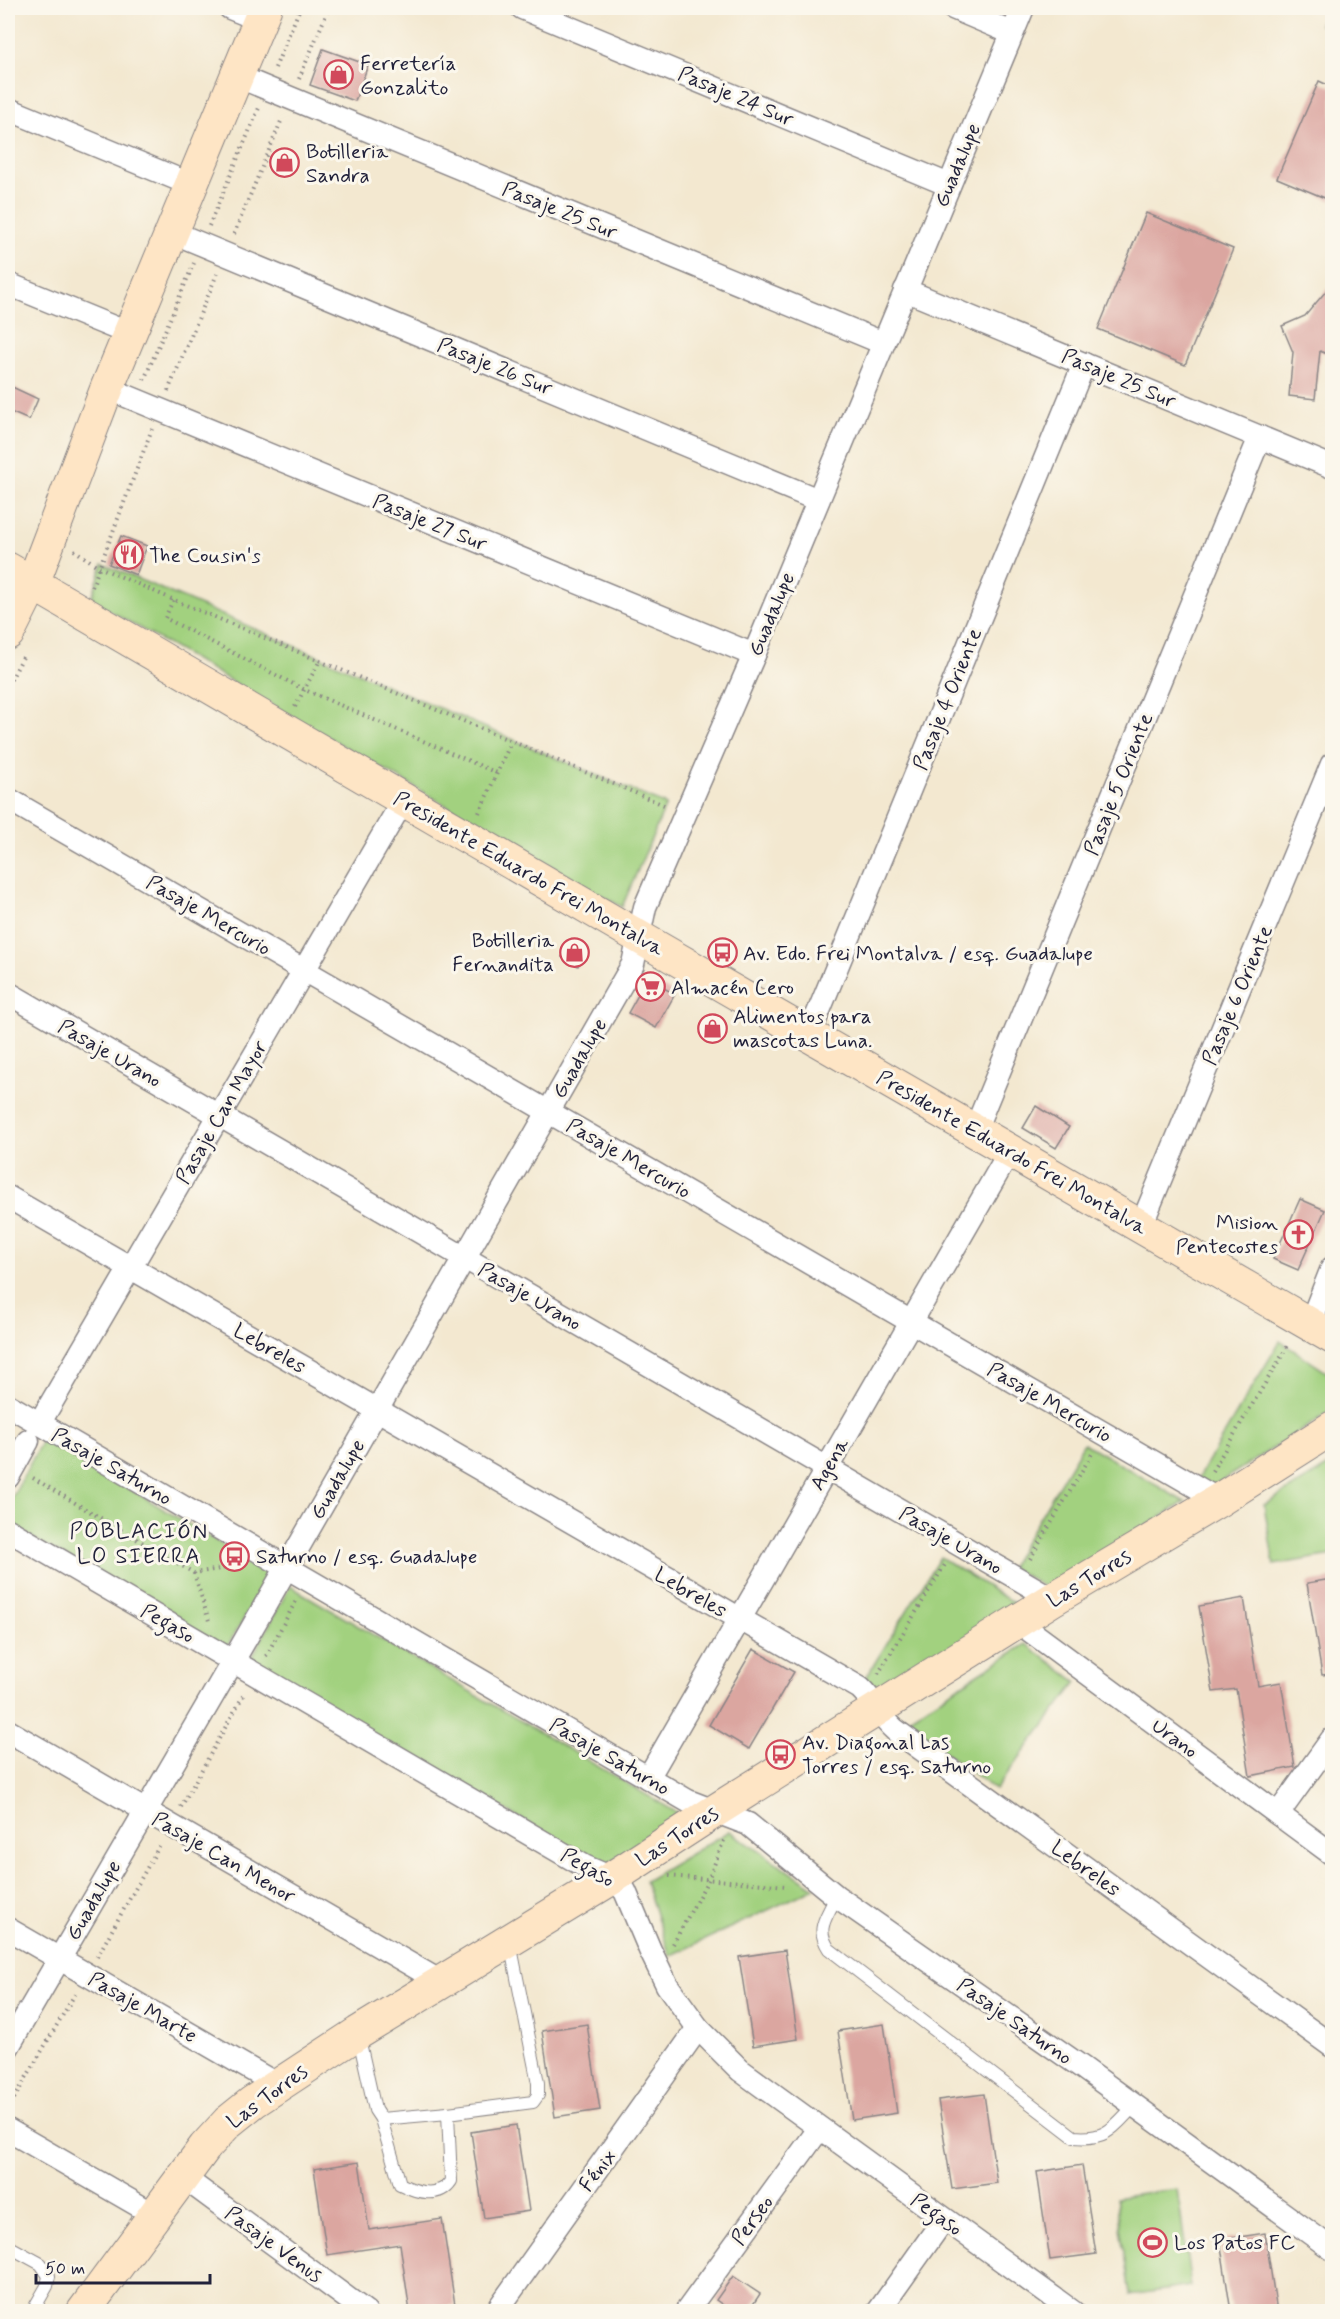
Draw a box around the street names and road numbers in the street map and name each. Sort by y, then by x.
street label: Pasaje 24 Sur [674,60,798,134]
street label: Guadalupe [928,119,988,212]
street label: Pasaje 25 Sur [498,175,621,247]
street label: Pasaje 26 Sur [433,331,557,403]
street label: Pasaje 25 Sur [1057,342,1180,416]
street label: Pasaje 27 Sur [368,487,491,559]
street label: Guadalupe [742,568,802,661]
street label: Pasaje 4 Oriente [907,624,989,774]
street label: Pasaje 5 Oriente [1078,709,1160,860]
street label: Presidente Eduardo Frei Montalva [388,785,669,963]
street label: Pasaje Mercurio [141,869,276,963]
street label: Pasaje 6 Oriente [1196,921,1280,1070]
street label: Pasaje Urano [53,1013,166,1095]
street label: Guadalupe [546,1013,614,1104]
street label: Pasaje Can Mayor [169,1035,274,1189]
street label: Presidente Eduardo Frei Montalva [871,1064,1152,1242]
street label: Pasaje Mercurio [561,1112,696,1206]
street label: Pasaje Urano [473,1256,586,1338]
street label: Lebreles [228,1317,311,1381]
street label: Pasaje Mercurio [982,1356,1117,1450]
street label: Pasaje Saturno [46,1421,177,1513]
street label: Agena [804,1433,856,1496]
street label: Guadalupe [304,1434,372,1525]
street label: Pasaje Urano [894,1500,1007,1582]
street label: Las Torres [1042,1543,1137,1615]
street label: Lebreles [649,1561,732,1625]
street label: Pegaso [135,1597,199,1652]
street label: Pasaje Saturno [544,1711,675,1803]
street label: Urano [1145,1712,1203,1765]
street label: Las Torres [631,1800,724,1874]
street label: Pasaje Can Menor [147,1805,300,1910]
street label: Lebreles [1045,1834,1126,1903]
street label: Pegaso [555,1841,619,1896]
street label: Guadalupe [60,1855,128,1946]
street label: Pasaje Marte [83,1965,202,2050]
street label: Pasaje Saturno [951,1972,1078,2072]
street label: Las Torres [222,2058,314,2136]
street label: Fénix [573,2144,623,2198]
street label: Pegaso [904,2187,968,2245]
street label: Perseo [725,2190,780,2251]
street label: Pasaje Venus [219,2200,328,2290]

